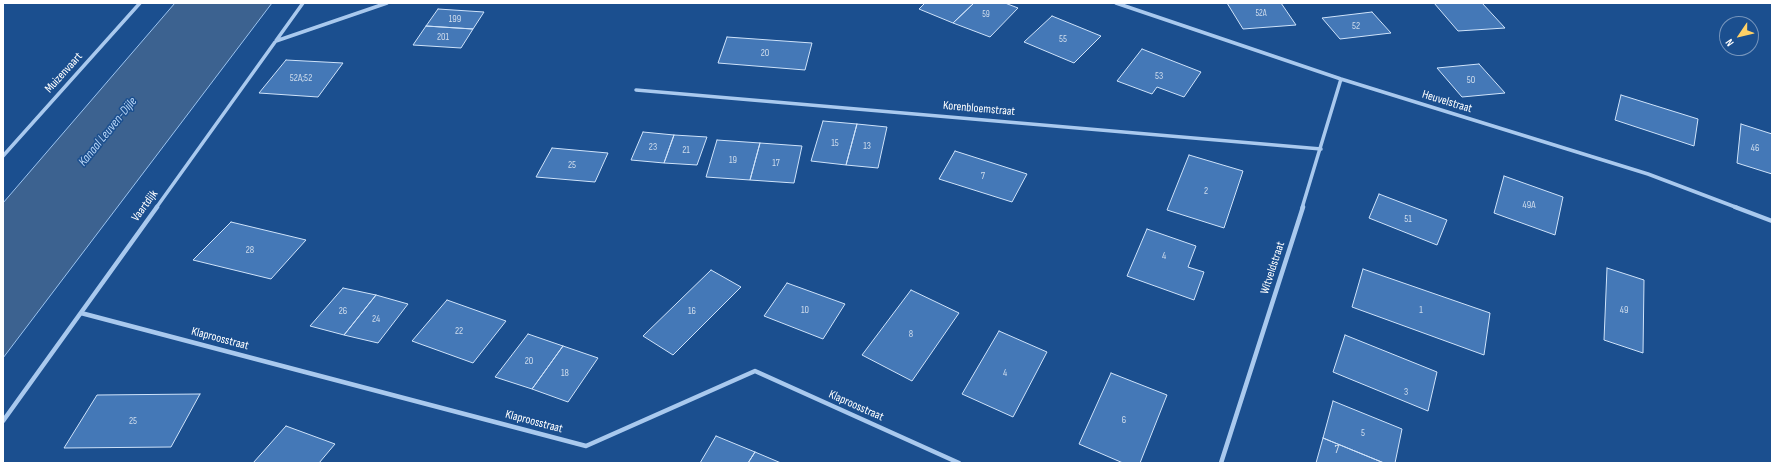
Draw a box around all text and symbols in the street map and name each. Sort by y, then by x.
house number: 52A [1255,9,1267,19]
house number: 59 [982,10,990,20]
house number: 199 [449,13,461,25]
north arrow [1719,16,1759,56]
house number: 52 [1352,20,1360,32]
house number: 201 [437,31,449,43]
house number: 55 [1059,33,1067,45]
text: N [1723,36,1737,49]
house number: 20 [761,47,769,59]
street label: Muizenvaart [42,50,86,96]
house number: 53 [1155,70,1163,82]
house number: 52A;52 [290,72,312,84]
house number: 50 [1467,74,1475,86]
street label: Heuvelstraat [1420,88,1474,116]
water label: Kanaal Leuven-Dijle [75,94,141,170]
street label: Korenbloemstraat [942,99,1016,119]
house number: 15 [831,137,839,149]
house number: 13 [863,140,871,152]
house number: 23 [649,141,657,153]
house number: 46 [1751,142,1759,154]
house number: 21 [682,144,690,156]
house number: 19 [729,154,737,166]
house number: 17 [772,157,780,169]
house number: 25 [568,159,576,171]
house number: 7 [981,170,985,182]
house number: 2 [1204,185,1208,197]
street label: Vaartdijk [129,187,161,225]
house number: 49A [1523,199,1535,211]
house number: 51 [1404,213,1412,225]
street label: Witveldstraat [1258,240,1288,296]
house number: 28 [246,244,254,256]
house number: 4 [1162,250,1166,262]
house number: 10 [801,304,809,316]
house number: 1 [1419,304,1423,316]
house number: 49 [1620,304,1628,316]
house number: 26 [339,305,347,317]
house number: 16 [688,305,696,317]
house number: 24 [372,313,380,325]
street label: Klaproosstraat [190,324,250,354]
house number: 22 [455,325,463,337]
house number: 8 [909,328,913,340]
house number: 20 [525,355,533,367]
house number: 18 [561,367,569,379]
house number: 4 [1003,367,1007,379]
house number: 3 [1404,386,1408,398]
street label: Klaproosstraat [826,387,886,425]
street label: Klaproosstraat [504,407,564,437]
house number: 6 [1122,414,1126,426]
house number: 25 [129,415,137,427]
house number: 5 [1361,427,1365,439]
house number: 7 [1335,443,1339,457]

